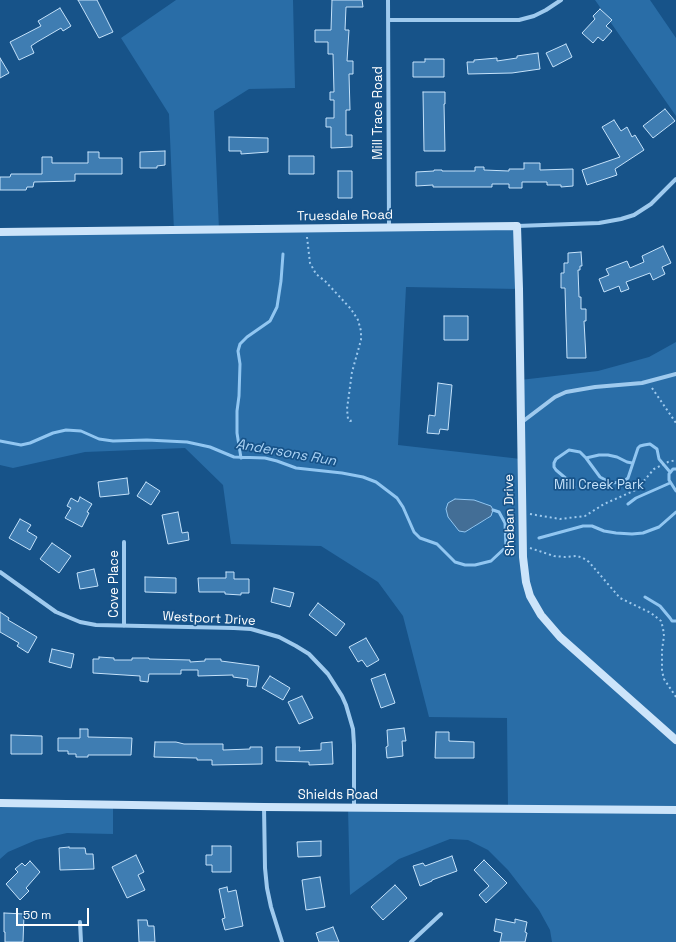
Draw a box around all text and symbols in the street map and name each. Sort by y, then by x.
street label: Mill Trace Road [370,66,386,160]
street label: Truesdale Road [297,207,393,225]
water label: Andersons Run [235,436,337,470]
street label: Sheban Drive [501,474,519,556]
park label: Mill Creek Park [554,477,644,493]
street label: Cove Place [106,550,122,618]
street label: Westport Drive [162,609,256,629]
street label: Shields Road [298,787,378,803]
scale bar [18,900,91,926]
text: 50 m [23,907,51,923]

